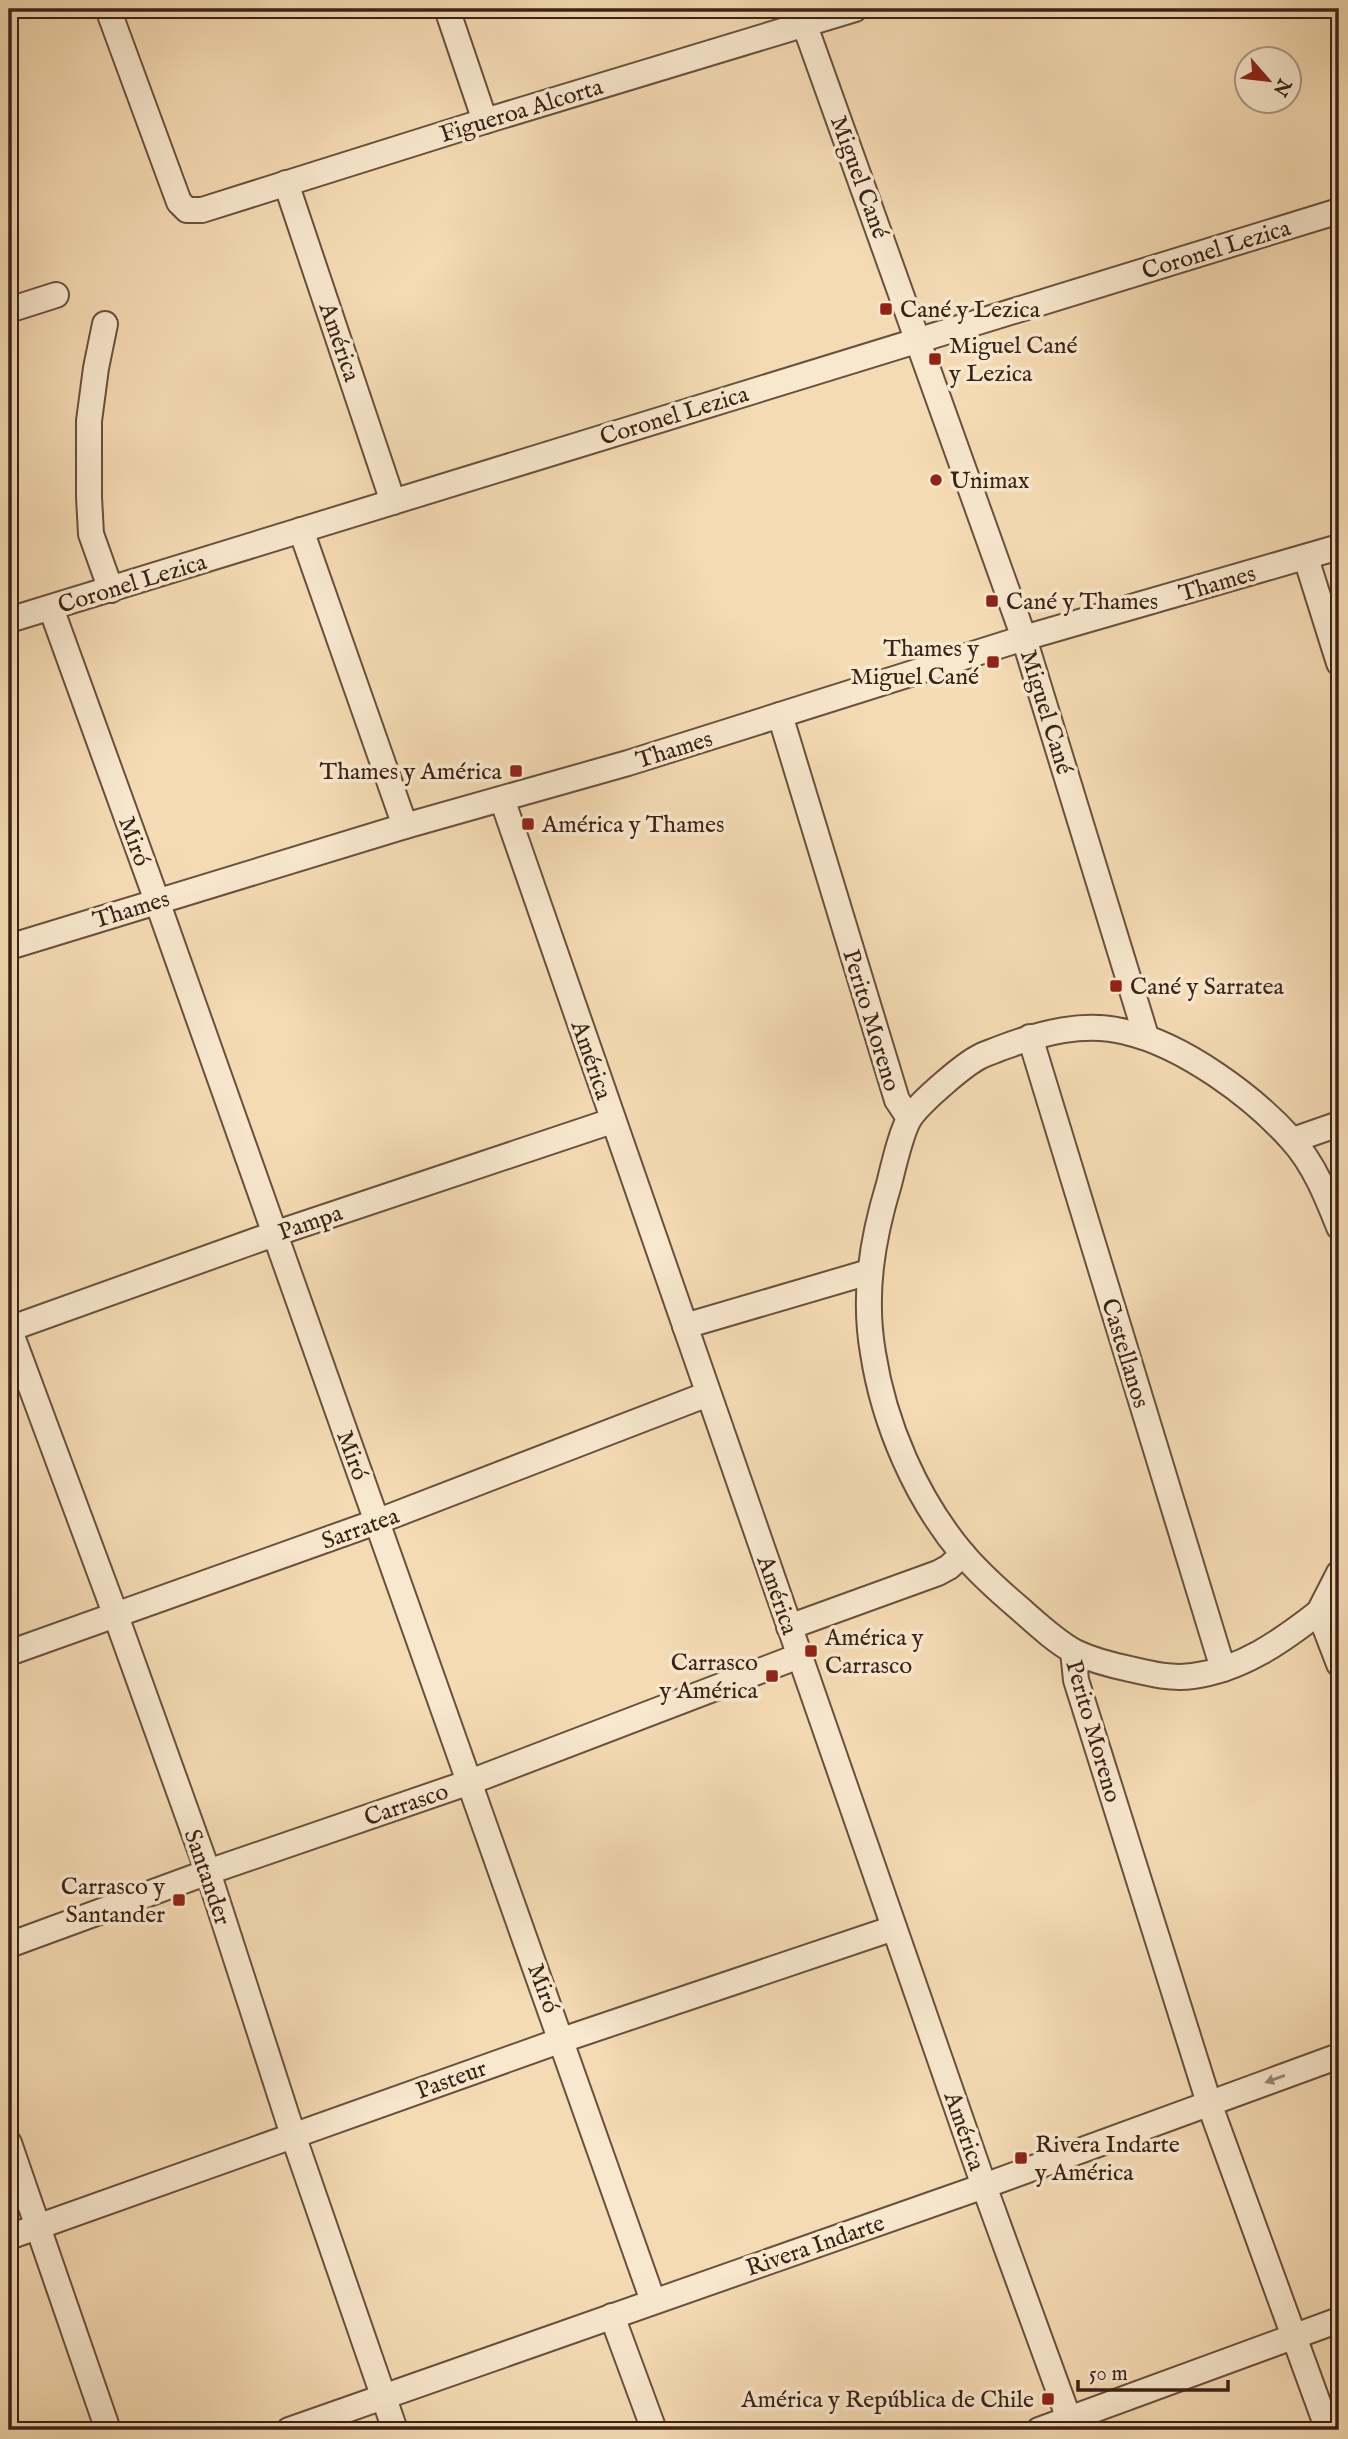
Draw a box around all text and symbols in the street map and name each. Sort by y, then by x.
north arrow [1232,46,1302,116]
street label: Figueroa Alcorta [436,72,607,151]
text: N [1267,73,1296,100]
street label: Miguel Cané [822,112,895,243]
street label: Coronel Lezica [1138,213,1295,288]
place label: Cané y Lezica [900,295,1041,326]
street label: América [310,298,367,387]
marker: Cané y Lezica [878,301,894,317]
place label: Miguel Cané y Lezica [948,331,1078,390]
marker: Miguel Cané y Lezica [927,351,943,367]
street label: Coronel Lezica [596,379,753,454]
place label: Unimax [950,466,1030,497]
marker: Unimax [928,472,944,488]
street label: Coronel Lezica [54,547,211,622]
street label: Thames [1175,559,1259,610]
place label: Cané y Thames [1006,587,1158,618]
marker: Cané y Thames [984,593,1000,609]
place label: Thames y Miguel Cané [850,634,979,693]
street label: Miguel Cané [1012,646,1079,778]
marker: Thames y Miguel Cané [985,654,1001,670]
street label: Thames [632,724,717,777]
place label: Thames y América [320,757,503,788]
marker: Thames y América [508,763,524,779]
place label: América y Thames [541,810,724,841]
street label: Miró [110,812,157,871]
marker: América y Thames [520,816,536,832]
street label: Thames [89,884,174,937]
street label: Perito Moreno [834,946,907,1095]
place label: Cané y Sarratea [1130,972,1285,1003]
marker: Cané y Sarratea [1108,978,1124,994]
street label: América [562,1016,619,1105]
street label: Pampa [274,1198,347,1249]
street label: Castellanos [1093,1295,1156,1412]
street label: Miró [328,1426,375,1485]
street label: Sarratea [317,1501,404,1558]
street label: América [748,1551,805,1640]
place label: América y Carrasco [824,1623,924,1682]
marker: América y Carrasco [803,1643,819,1659]
place label: Carrasco y América [658,1648,759,1707]
street label: Perito Moreno [1057,1657,1128,1806]
marker: Carrasco y América [764,1668,780,1684]
street label: Carrasco [360,1777,453,1834]
street label: Santander [176,1825,237,1930]
place label: Carrasco y Santander [61,1872,165,1931]
marker: Carrasco y Santander [171,1892,187,1908]
street label: Miró [519,1959,566,2018]
street label: Pasteur [412,2053,491,2107]
one-way arrow [1264,2074,1285,2085]
street label: América [935,2087,992,2176]
place label: Rivera Indarte y América [1034,2130,1180,2189]
marker: Rivera Indarte y América [1013,2150,1029,2166]
street label: Rivera Indarte [742,2208,889,2285]
scale bar [1078,2348,1229,2392]
text: 50 m [1089,2361,1128,2388]
place label: América y República de Chile [740,2385,1034,2416]
marker: América y República de Chile [1040,2391,1056,2407]

